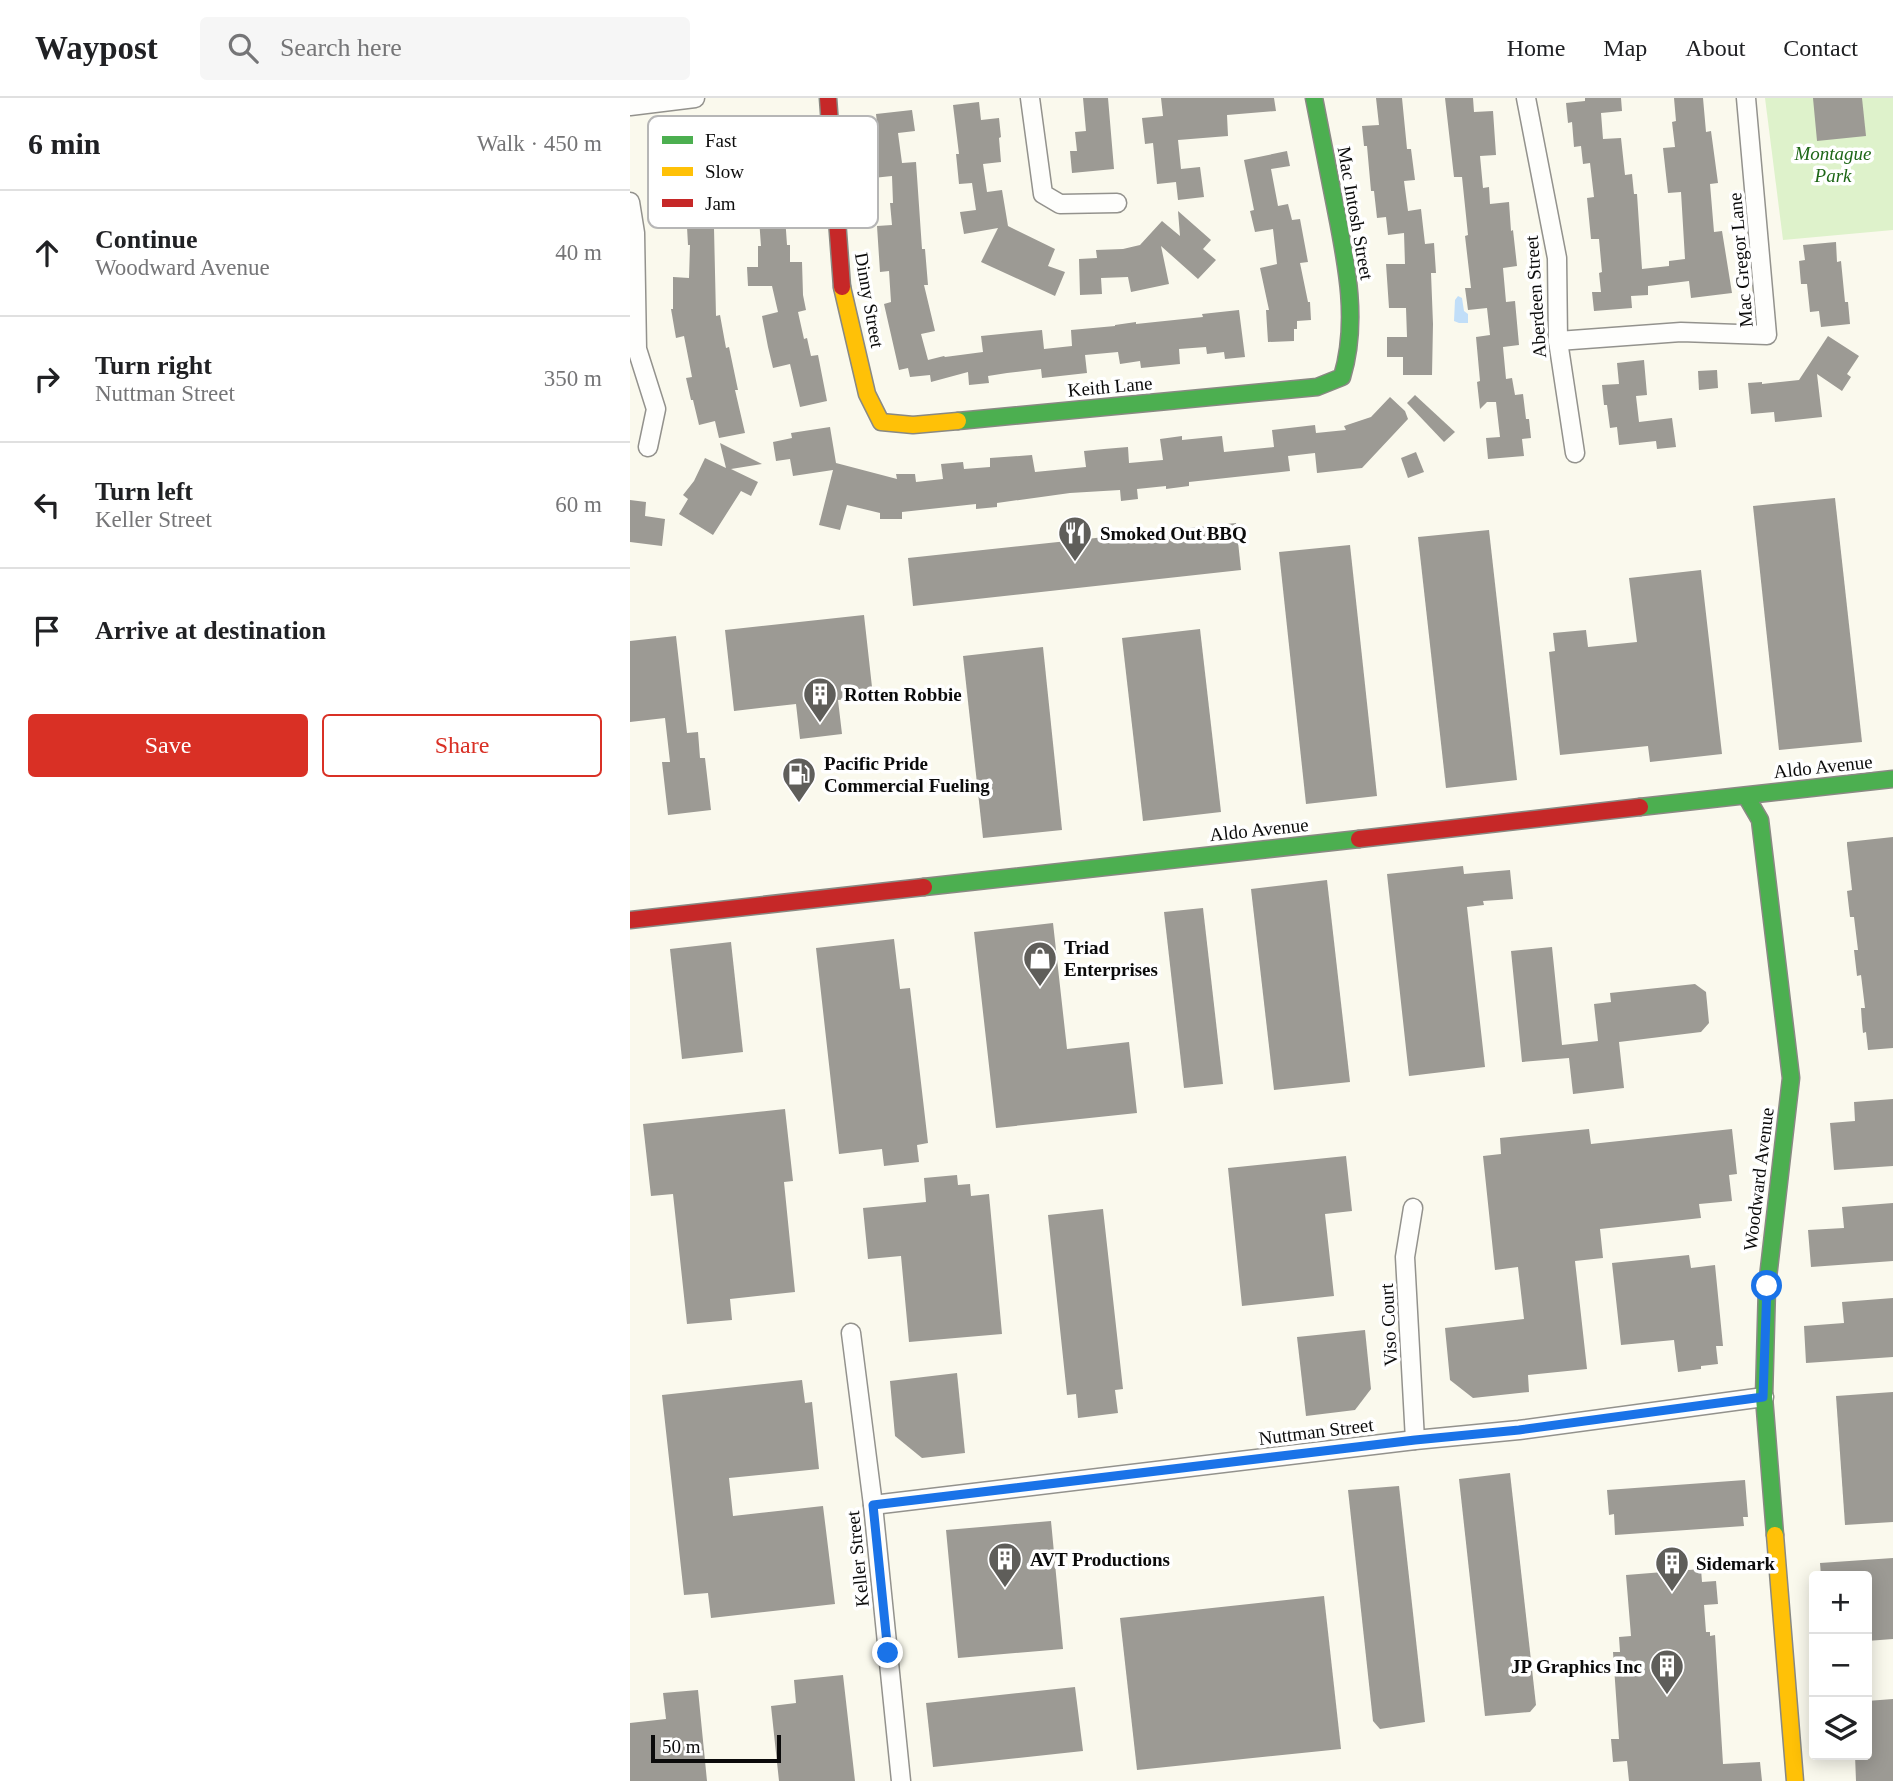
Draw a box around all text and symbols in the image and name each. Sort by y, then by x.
search box [200,17,690,80]
icon: search [224,29,262,67]
text: Waypost [35,30,158,66]
text: Search here [280,33,402,62]
text: Home [1507,35,1565,61]
text: Map [1603,35,1647,61]
text: About [1685,35,1745,61]
text: Contact [1783,35,1858,61]
legend [648,116,878,228]
text: 6 min [28,127,101,160]
text: Fast [705,130,737,151]
text: Walk · 450 m [477,131,602,156]
park label: Montague Park [1793,143,1872,186]
street label: Mac Intosh Street [1333,145,1378,282]
text: Slow [705,161,744,182]
street label: Mac Gregor Lane [1724,192,1757,328]
text: Jam [705,193,736,214]
text: Continue [95,225,198,254]
icon: ahead [28,234,66,272]
street label: Aberdeen Street [1521,234,1550,359]
text: 40 m [555,240,602,265]
street label: Dinny Street [851,251,888,350]
text: Woodward Avenue [95,255,270,280]
text: Turn right [95,351,212,380]
icon: right [28,360,66,398]
text: 350 m [544,366,602,391]
street label: Keith Lane [1067,372,1153,401]
text: Nuttman Street [95,381,235,406]
text: Turn left [95,477,193,506]
icon: left [28,486,66,524]
text: 60 m [555,492,602,517]
text: Keller Street [95,507,212,532]
restaurant icon: Smoked Out BBQ [1056,514,1094,563]
place label: Smoked Out BBQ [1100,523,1247,544]
icon: arrive [28,612,66,650]
text: Arrive at destination [95,616,326,645]
building icon: Rotten Robbie [801,675,839,724]
place label: Rotten Robbie [844,684,962,705]
button: Save [28,714,308,777]
button: Share [322,714,602,777]
street label: Aldo Avenue [1773,751,1874,782]
place label: Pacific Pride Commercial Fueling [824,753,990,796]
fuel station icon: Pacific Pride Commercial Fueling [780,755,818,804]
street label: Aldo Avenue [1209,814,1310,845]
place label: Triad Enterprises [1064,937,1158,980]
shop icon: Triad Enterprises [1021,939,1059,988]
street label: Woodward Avenue [1739,1106,1778,1252]
route start [1751,1270,1782,1301]
street label: Viso Court [1376,1282,1401,1367]
street label: Nuttman Street [1257,1414,1375,1449]
street label: Keller Street [842,1509,873,1608]
building icon: AVT Productions [986,1540,1024,1589]
building icon: Sidemark [1653,1544,1691,1593]
place label: AVT Productions [1030,1549,1170,1570]
place label: Sidemark [1696,1553,1776,1574]
map controls [1809,1571,1872,1760]
button: + [1809,1571,1872,1634]
button: − [1809,1634,1872,1697]
route end [872,1637,903,1668]
building icon: JP Graphics Inc [1648,1647,1686,1696]
place label: JP Graphics Inc [1511,1656,1642,1677]
button: layers [1809,1697,1872,1760]
scale bar [651,1732,780,1764]
text: 50 m [662,1736,701,1757]

